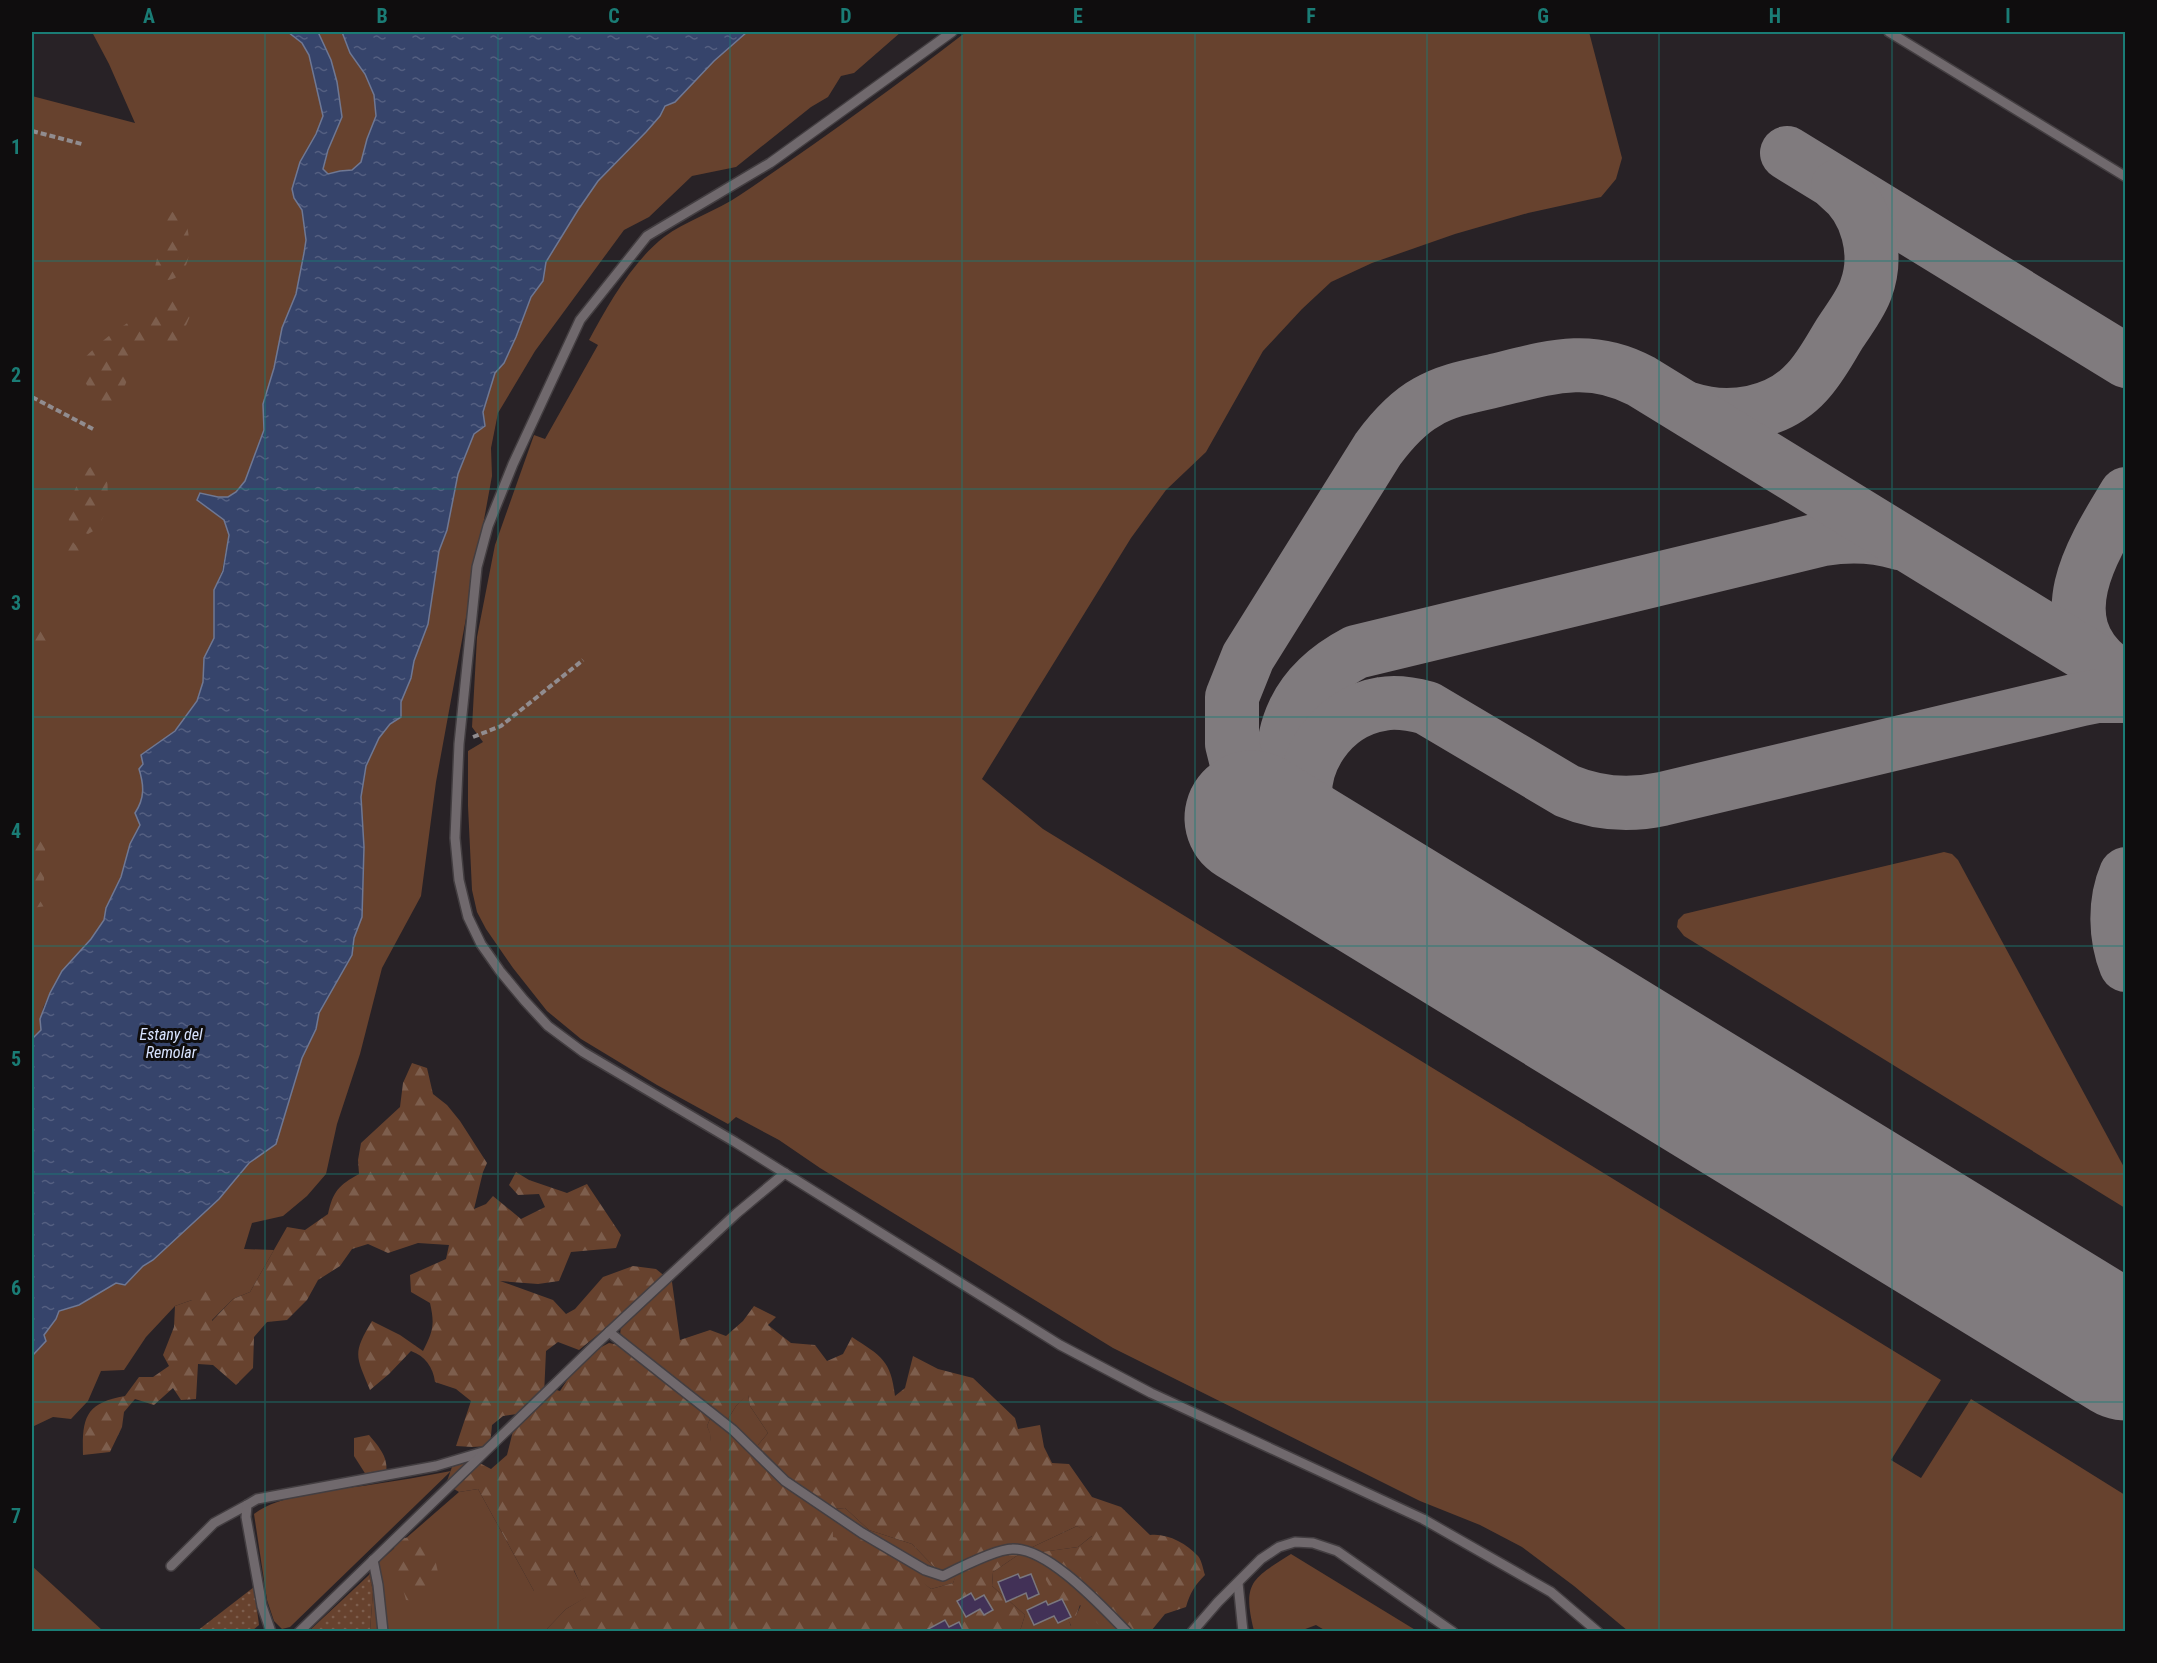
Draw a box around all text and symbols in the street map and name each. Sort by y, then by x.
text: A [143,4,155,28]
text: B [376,4,388,28]
text: C [608,4,620,28]
text: D [840,4,852,28]
text: E [1073,4,1083,28]
text: F [1306,4,1316,28]
text: G [1537,4,1549,28]
text: H [1769,4,1781,28]
text: I [2005,4,2011,28]
text: 1 [11,135,21,159]
text: 2 [11,363,21,387]
text: 3 [11,591,21,615]
text: 4 [11,819,21,843]
water label: Estany del Remolar [140,1025,203,1062]
text: 5 [11,1047,21,1071]
text: 6 [11,1276,21,1300]
text: 7 [11,1504,21,1528]

